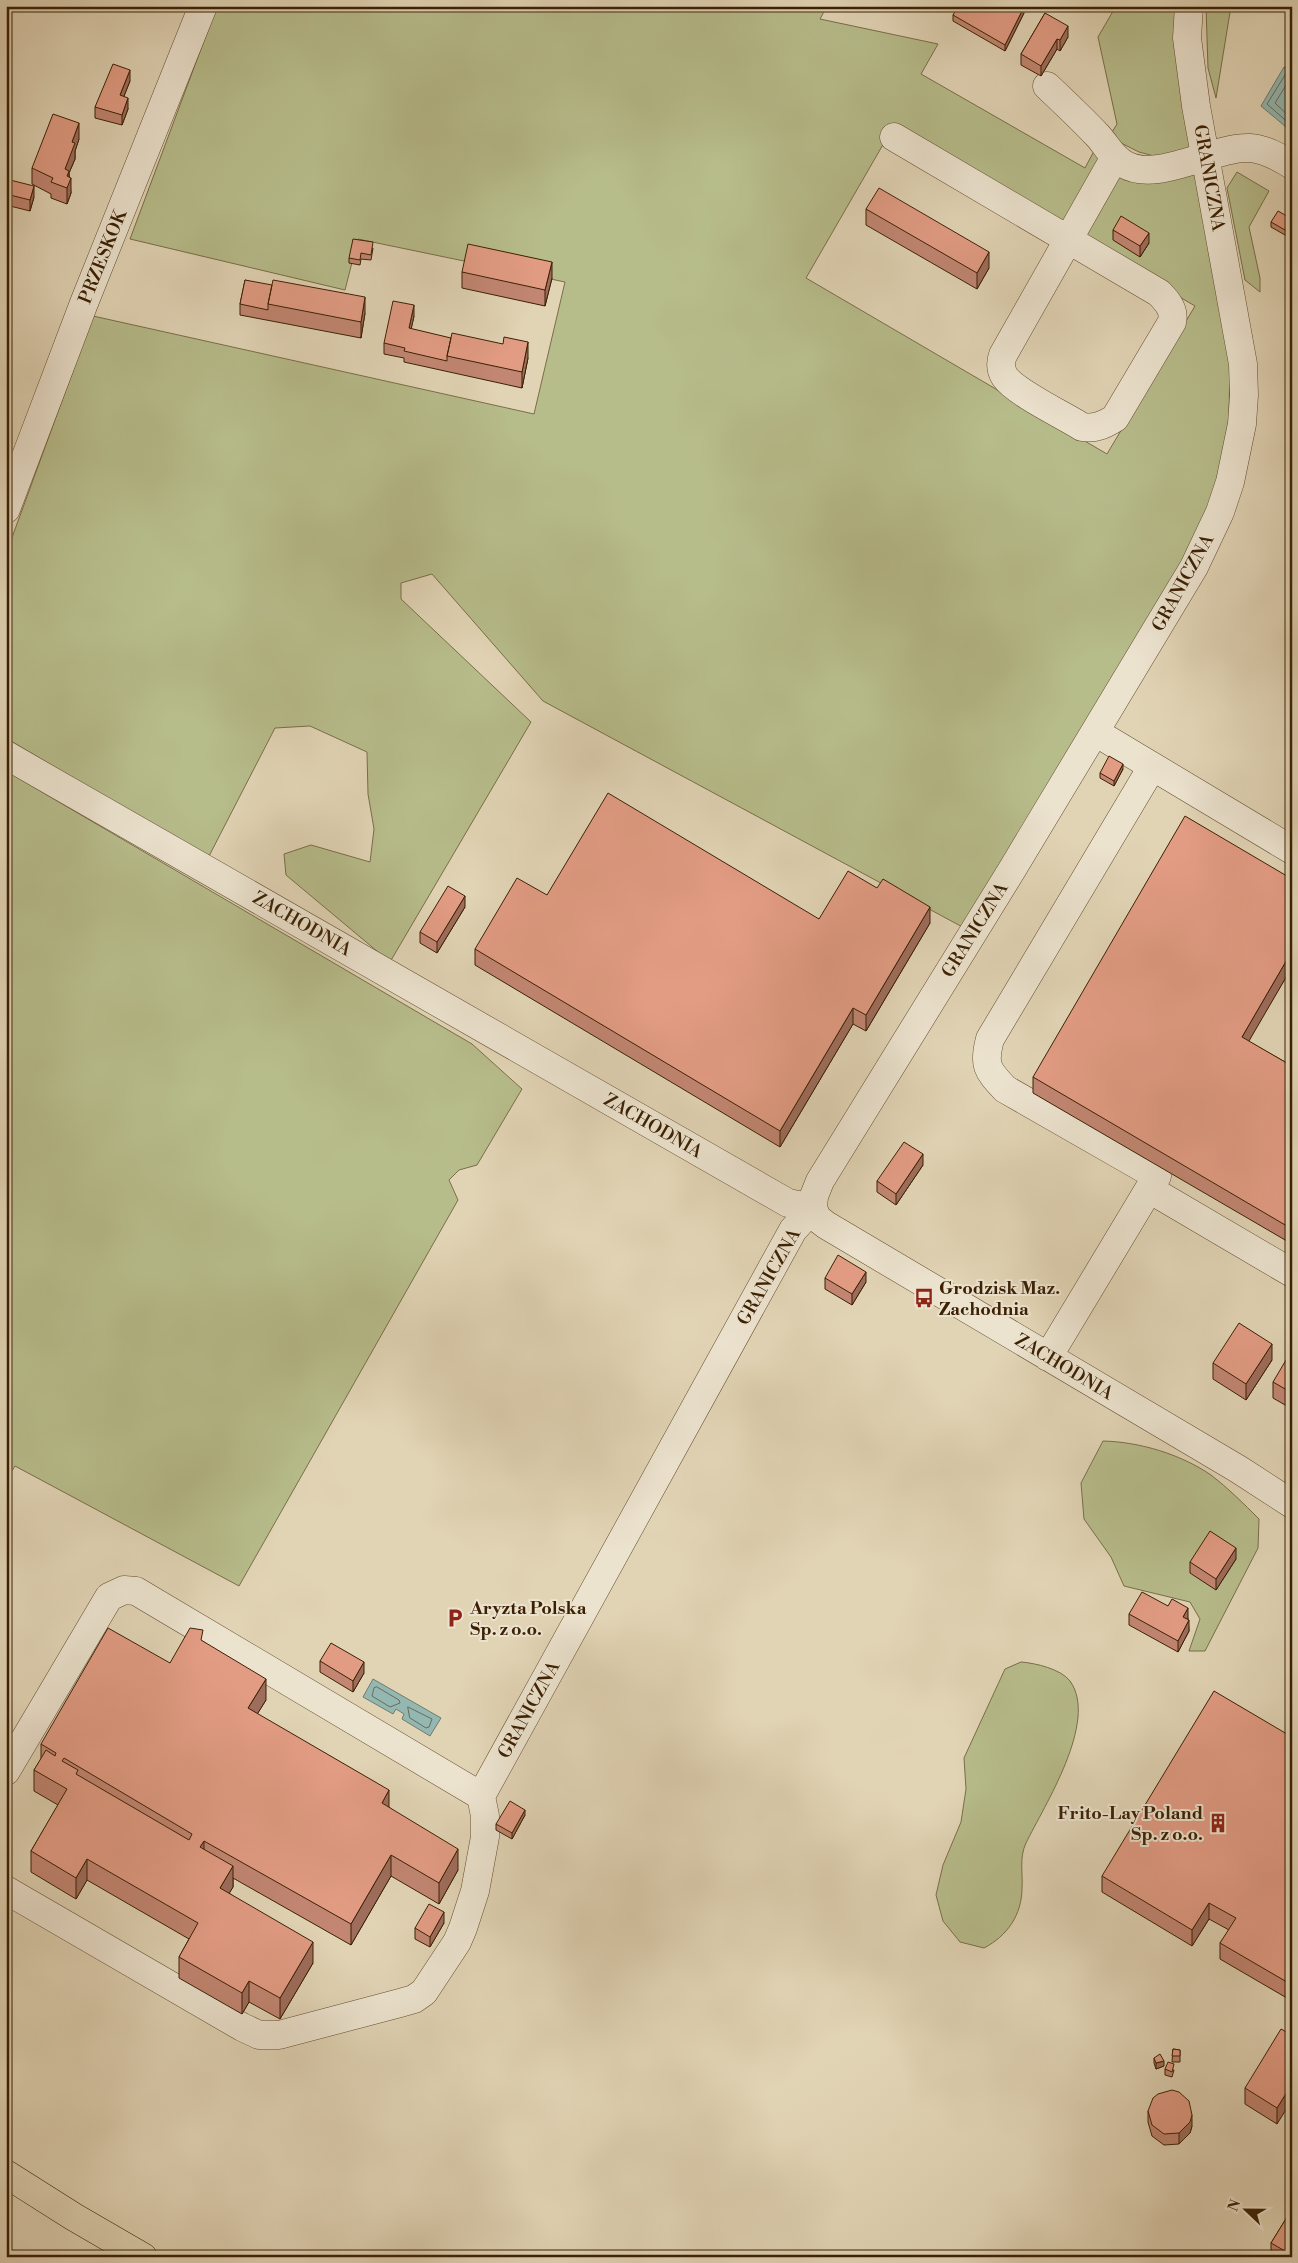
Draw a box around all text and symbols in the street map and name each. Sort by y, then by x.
street label: GRANICZNA [1188,123,1230,234]
street label: PRZESKOK [74,205,133,307]
street label: GRANICZNA [1147,530,1220,636]
street label: GRANICZNA [937,878,1014,982]
street label: ZACHODNIA [248,886,356,962]
street label: ZACHODNIA [599,1088,707,1164]
street label: GRANICZNA [732,1224,806,1329]
place label: Grodzisk Maz. Zachodnia [939,1277,1060,1321]
bus stop icon: Grodzisk Maz. Zachodnia [913,1287,935,1309]
street label: ZACHODNIA [1011,1329,1118,1406]
place label: Aryzta Polska Sp. z o.o. [469,1597,587,1641]
parking icon: Aryzta Polska Sp. z o.o. [444,1607,466,1629]
street label: GRANICZNA [493,1657,566,1763]
place label: Frito-Lay Poland Sp. z o.o. [1058,1802,1203,1846]
building icon: Frito-Lay Poland Sp. z o.o. [1207,1812,1229,1834]
north arrow [1220,2186,1270,2236]
text: N [1224,2197,1245,2214]

